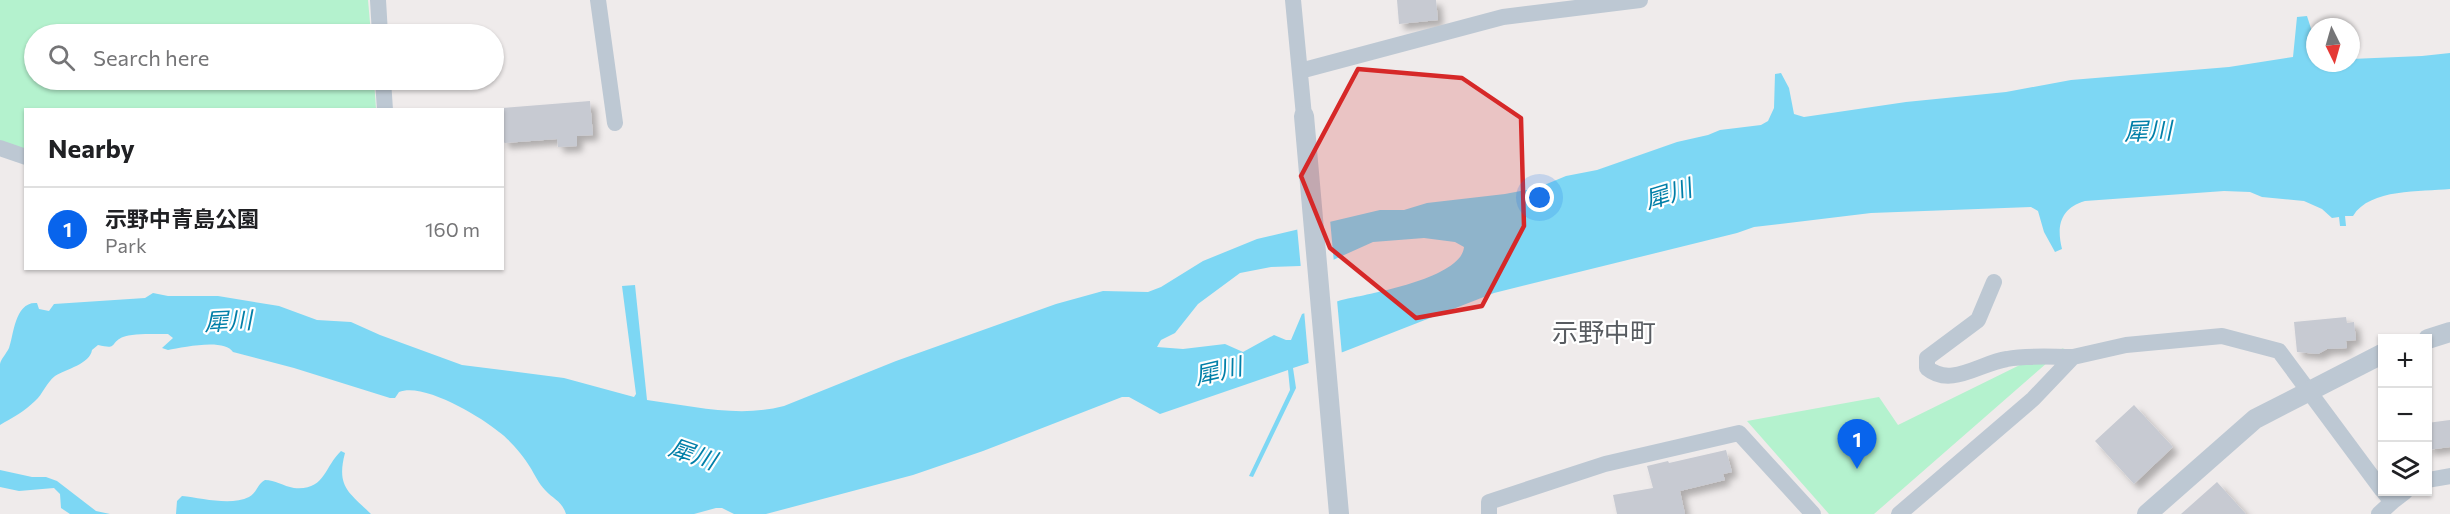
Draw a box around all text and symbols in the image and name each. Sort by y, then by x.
north arrow [2306,18,2360,72]
search box [24,24,504,90]
icon: search [45,41,78,74]
text: Search here [93,44,209,71]
water label: 犀川 [2124,115,2175,145]
text: Nearby [48,132,135,163]
water label: 犀川 [1641,171,1698,214]
your location [1525,183,1554,212]
text: 示野中青島公園 [105,205,259,232]
text: 1 [63,217,72,241]
text: 160 m [425,217,480,241]
text: Park [105,233,147,257]
water label: 犀川 [203,304,256,336]
district label: 示野中町 [1552,316,1656,347]
map controls [2378,334,2432,496]
button: + [2378,334,2432,388]
water label: 犀川 [1191,350,1248,390]
button: − [2378,388,2432,442]
pin: 1 [1838,420,1876,469]
water label: 犀川 [666,431,723,476]
button: layers [2378,442,2432,496]

